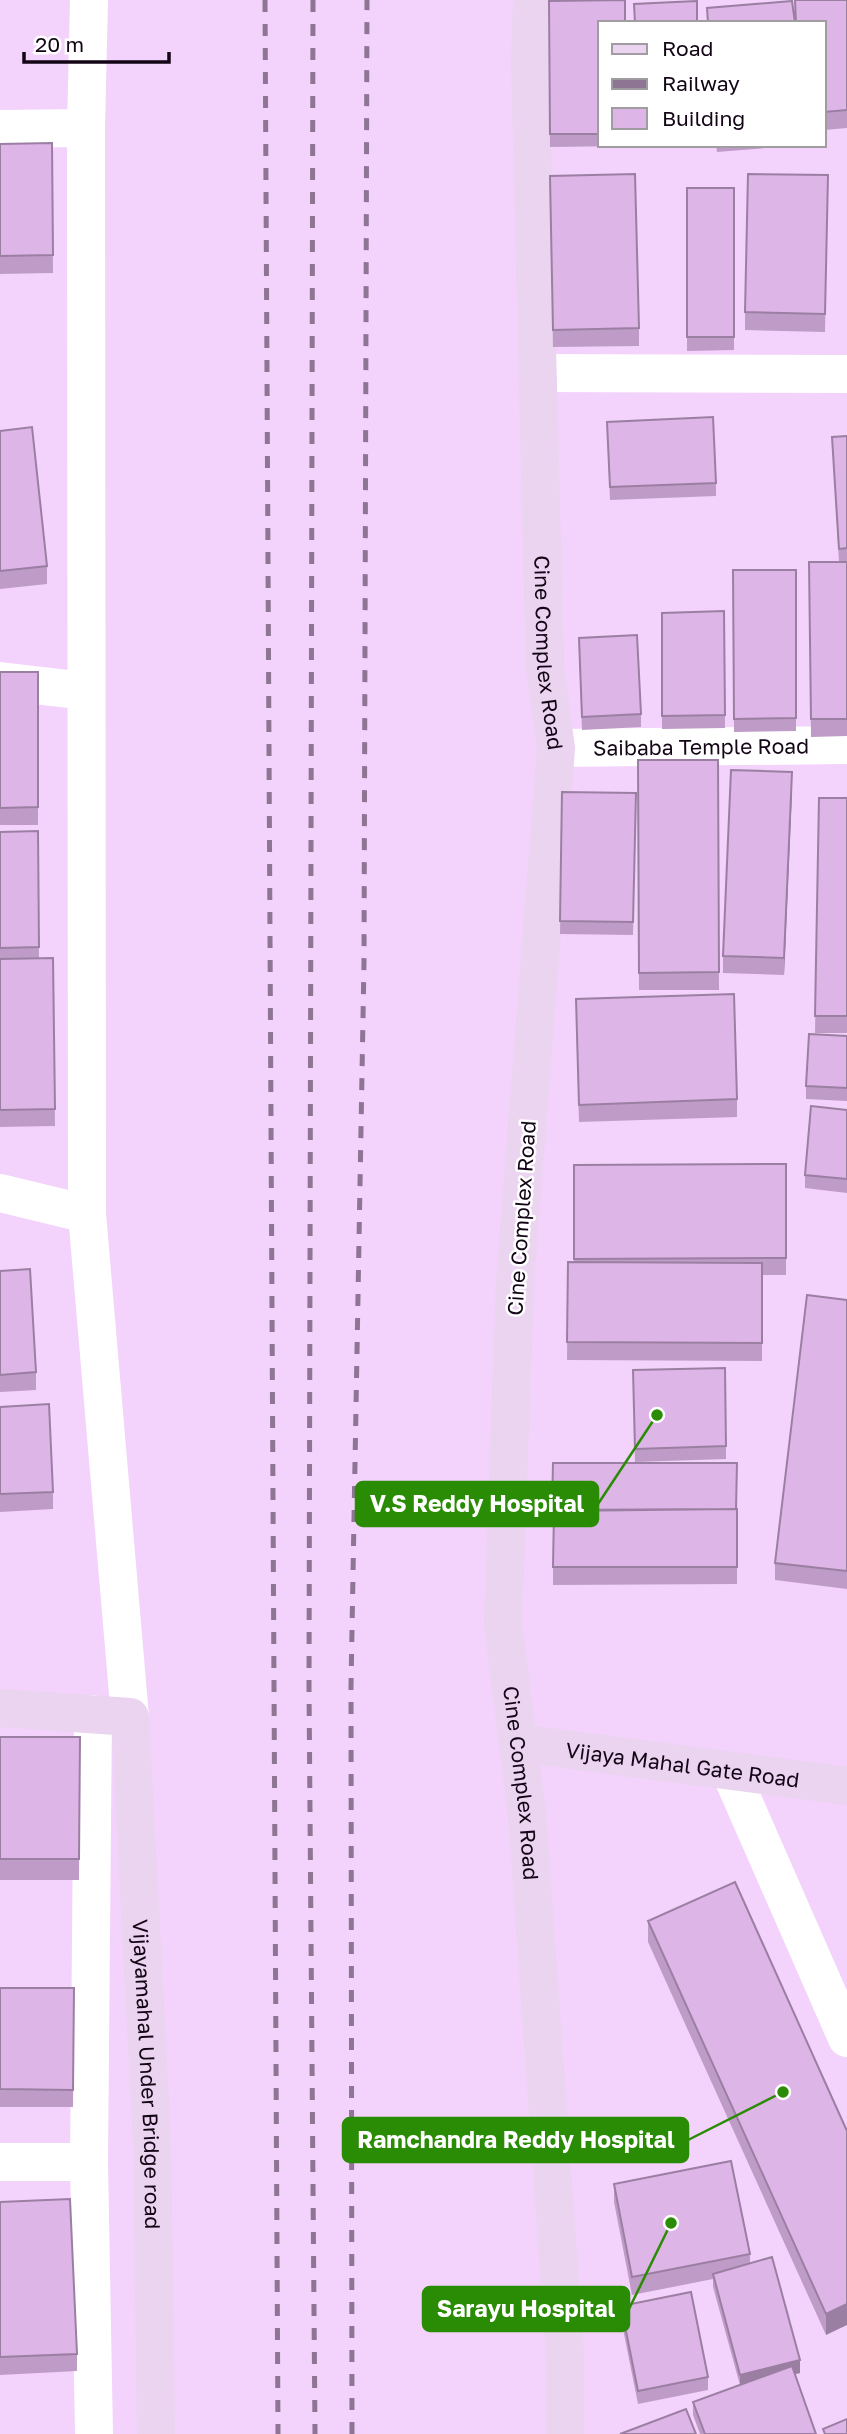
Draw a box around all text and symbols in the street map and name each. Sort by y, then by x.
scale bar [24,21,170,65]
legend [598,21,826,147]
text: 20 m [35,31,84,57]
text: Road [662,35,713,61]
text: Railway [662,70,740,96]
text: Building [662,105,745,131]
street label: Cine Complex Road [529,555,569,751]
street label: Saibaba Temple Road [593,732,809,761]
street label: Cine Complex Road [501,1120,541,1316]
callout: V.S Reddy Hospital [356,1482,598,1526]
text: V.S Reddy Hospital [370,1489,584,1517]
street label: Cine Complex Road [498,1684,545,1881]
street label: Vijaya Mahal Gate Road [564,1736,801,1793]
street label: Vijayamahal Under Bridge road [127,1918,166,2230]
callout: Ramchandra Reddy Hospital [343,2118,688,2162]
text: Ramchandra Reddy Hospital [357,2125,675,2153]
callout: Sarayu Hospital [423,2287,629,2331]
text: Sarayu Hospital [437,2294,616,2322]

